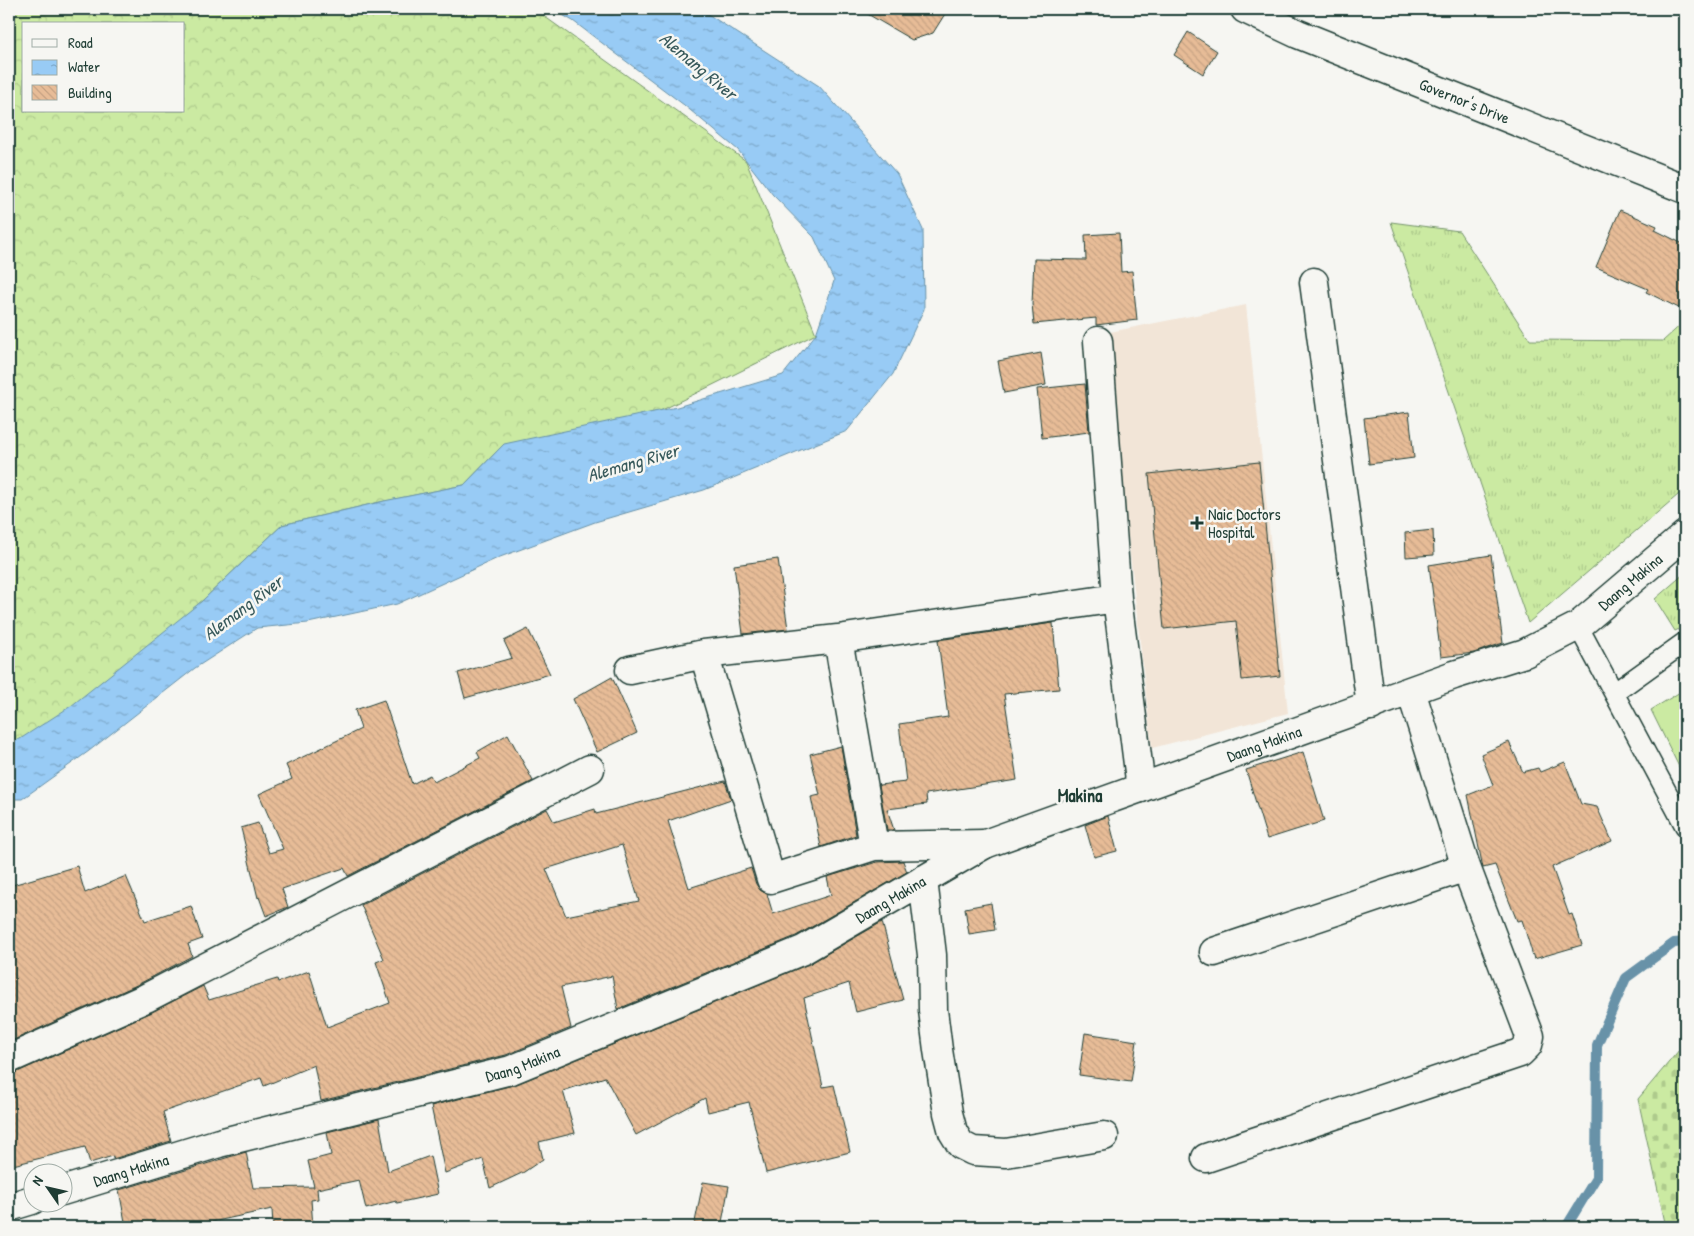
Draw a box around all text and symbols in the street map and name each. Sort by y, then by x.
legend [22,22,185,112]
water label: Alemang River [654,26,744,107]
text: Road [68,32,93,53]
text: Water [68,56,100,77]
street label: Governor's Drive [1416,73,1514,129]
text: Building [68,82,112,103]
water label: Alemang River [584,437,683,487]
place label: Naic Doctors Hospital [1208,503,1281,543]
marker: Naic Doctors Hospital [1190,516,1204,530]
street label: Daang Makina [1593,548,1667,615]
water label: Alemang River [198,568,289,646]
street label: Daang Makina [1224,720,1304,767]
district label: Makina [1058,783,1103,808]
street label: Daang Makina [851,870,930,928]
street label: Daang Makina [483,1040,563,1087]
street label: Daang Makina [90,1148,171,1192]
north arrow [22,1164,72,1214]
text: N [27,1172,47,1189]

